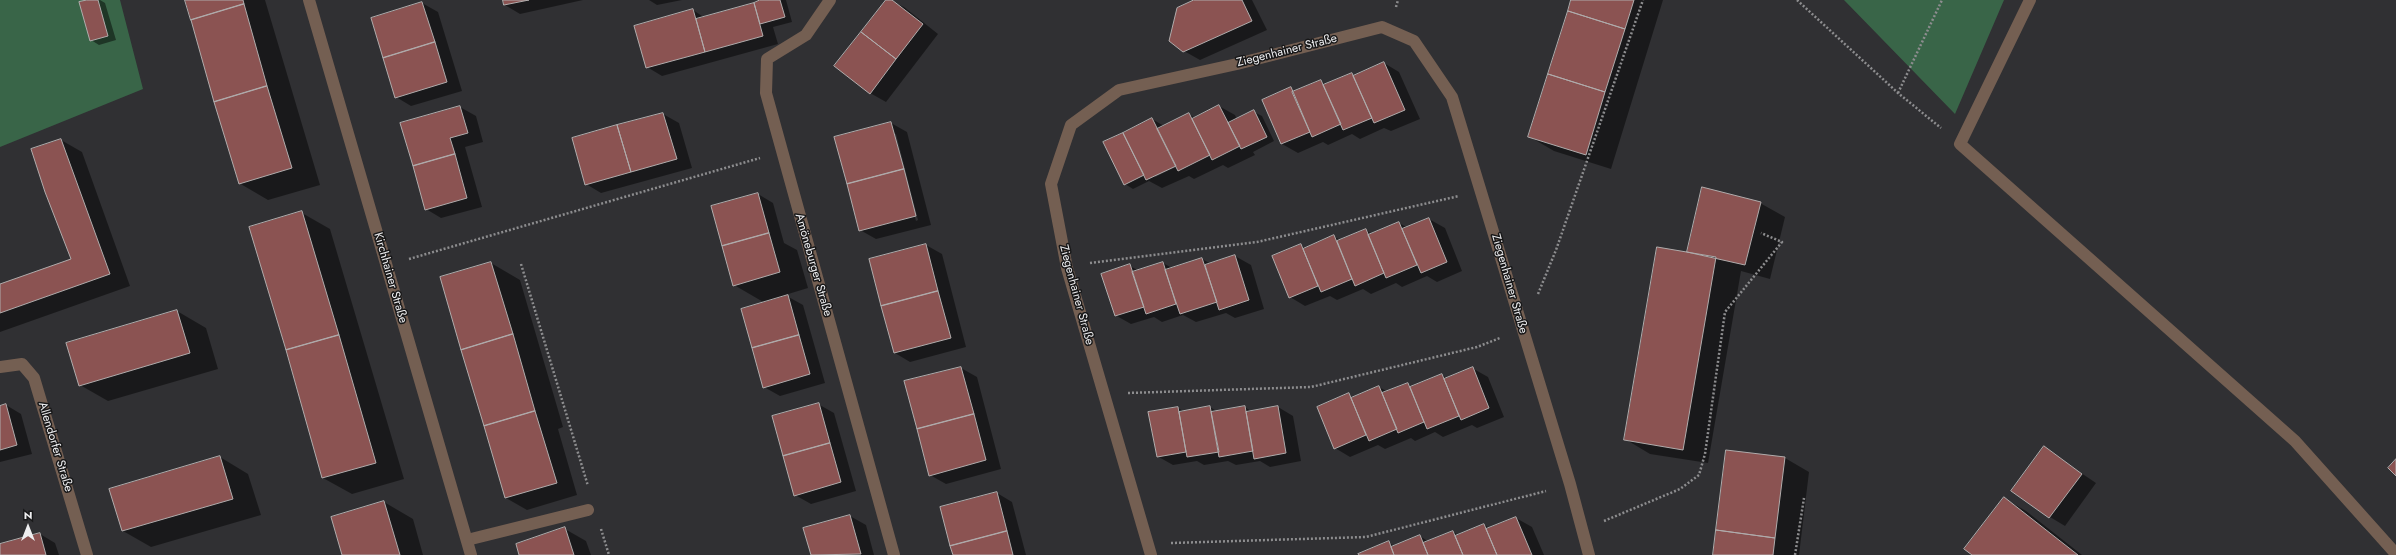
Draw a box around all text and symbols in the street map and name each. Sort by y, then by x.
street label: Ziegenhainer Straße [1235,32,1339,70]
street label: Amöneburger Straße [791,212,835,318]
street label: Kirchhainer Straße [370,231,410,325]
street label: Ziegenhainer Straße [1488,233,1530,335]
street label: Ziegenhainer Straße [1056,243,1096,347]
street label: Allendorfer Straße [35,400,75,494]
north arrow [8,507,48,547]
text: N [24,507,32,523]

